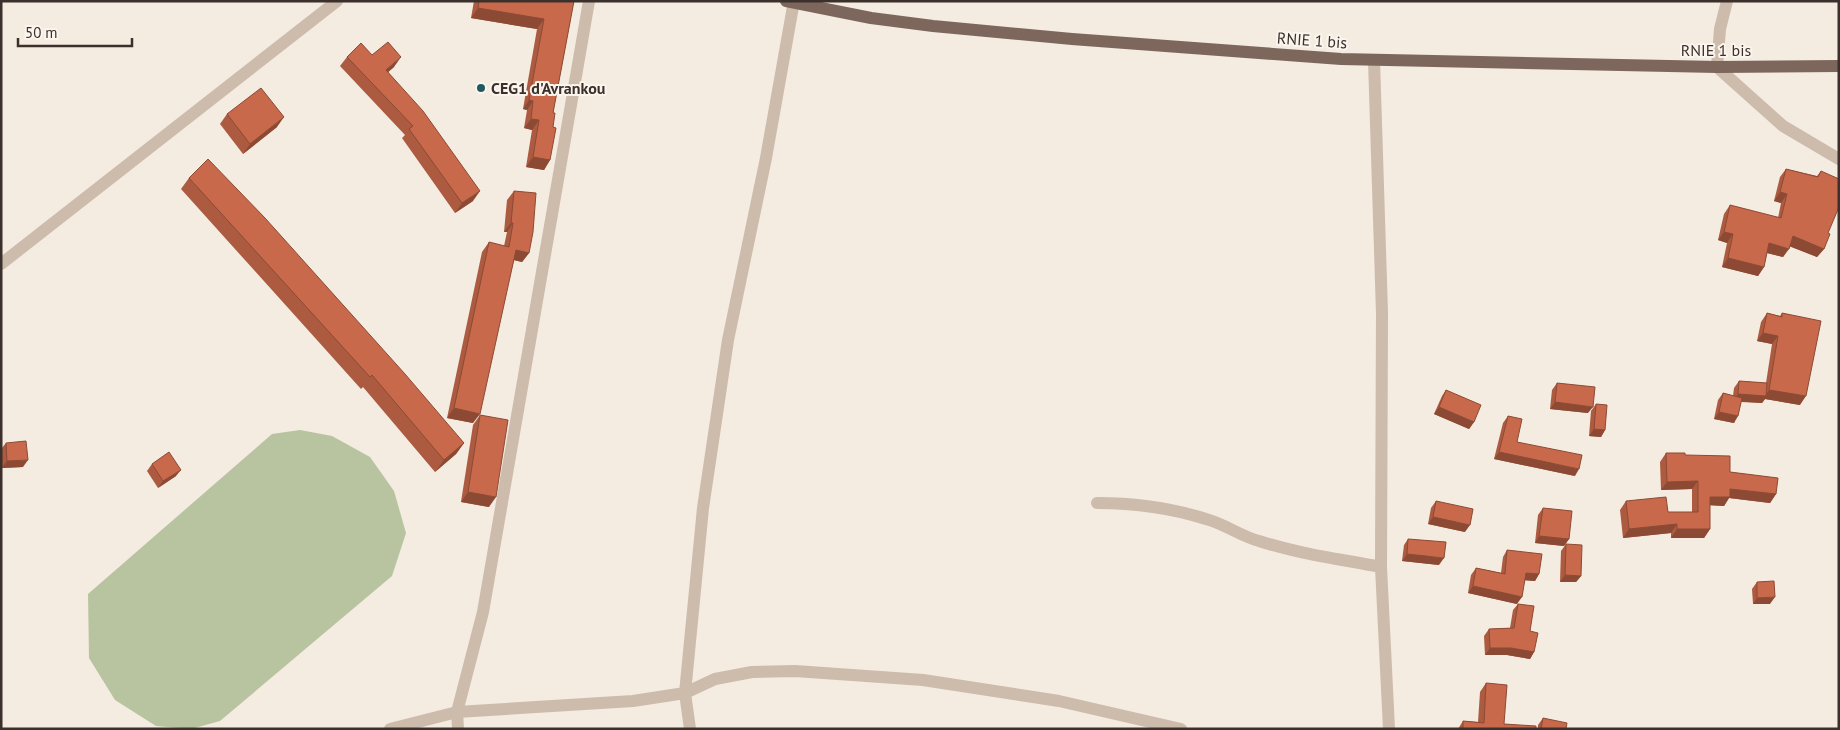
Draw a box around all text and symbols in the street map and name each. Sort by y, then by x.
scale bar [18,15,131,47]
text: 50 m [25,23,58,42]
street label: RNIE 1 bis [1276,28,1348,52]
street label: RNIE 1 bis [1681,40,1751,60]
place label: CEG1 d'Avrankou [491,78,605,98]
marker: CEG1 d'Avrankou [475,82,487,94]

